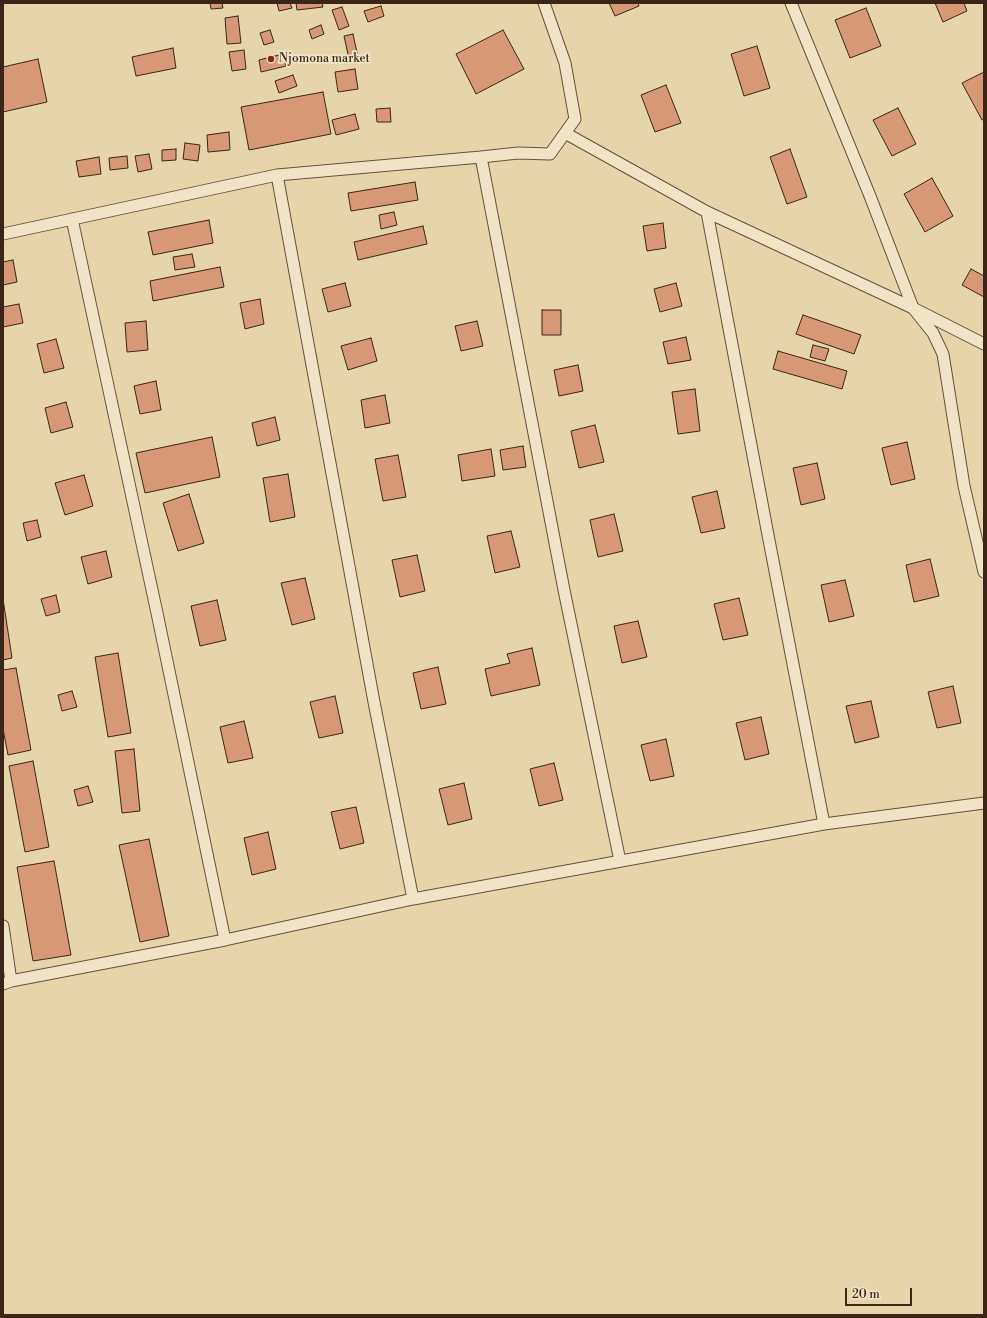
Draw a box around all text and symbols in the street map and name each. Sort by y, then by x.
place label: Njomona market [279,52,370,66]
marker: Njomona market [266,54,276,64]
scale bar [847,1280,914,1306]
text: 20 m [852,1287,880,1302]

